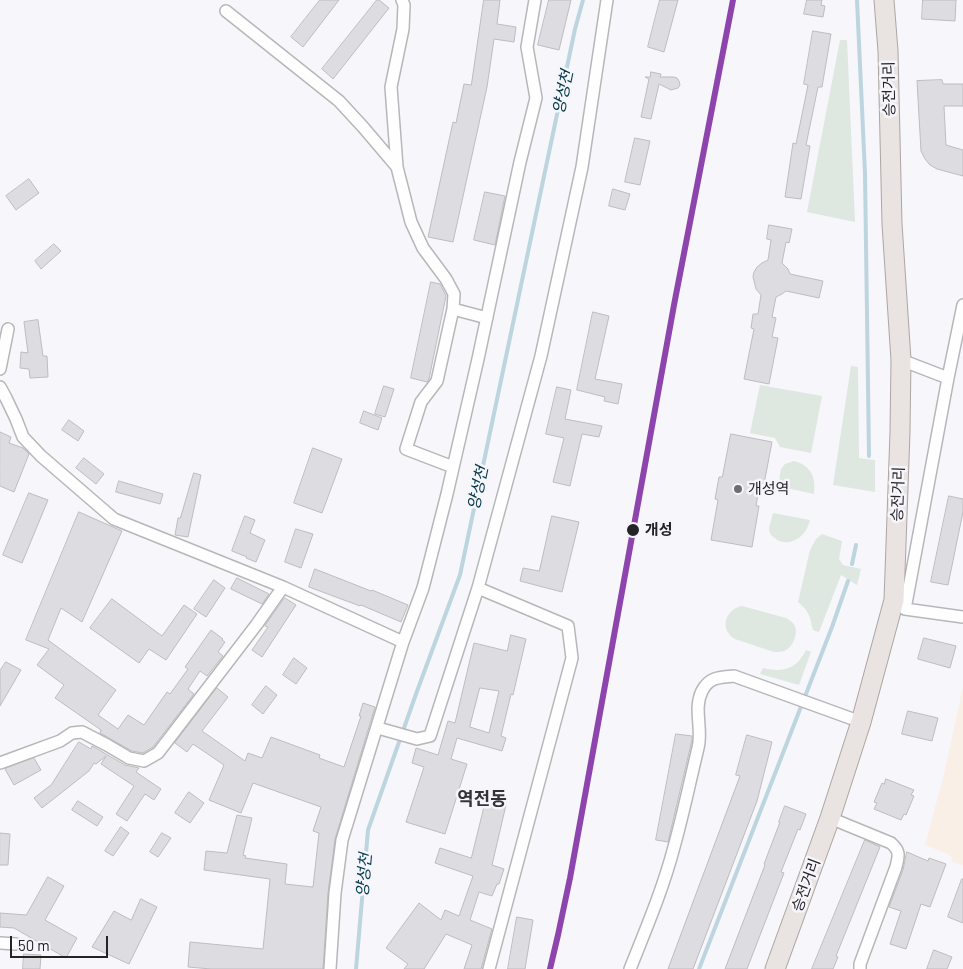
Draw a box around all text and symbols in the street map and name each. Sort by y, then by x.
street label: 승전거리 [880,61,898,117]
water label: 양성천 [549,68,577,116]
water label: 양성천 [464,464,492,512]
street label: 승전거리 [888,466,908,522]
place label: 개성역 [748,480,789,498]
marker: 개성역 [732,483,744,495]
place label: 개성 [645,521,673,539]
marker: 개성 [625,522,641,538]
district label: 역전동 [457,788,507,810]
water label: 양성천 [353,852,375,898]
street label: 승전거리 [788,856,824,914]
scale bar [12,926,110,958]
text: 50 m [18,936,50,954]

